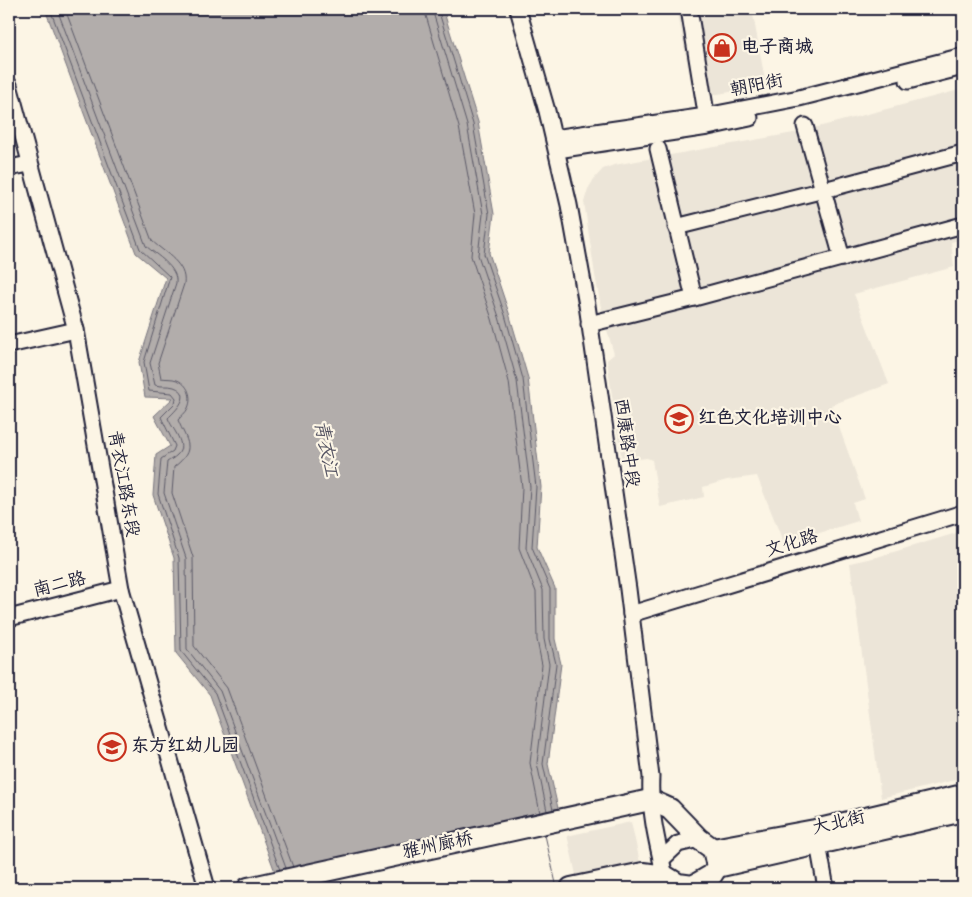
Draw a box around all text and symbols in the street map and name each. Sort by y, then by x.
shop icon: 电子商城 [707,33,737,63]
place label: 电子商城 [741,37,813,59]
street label: 朝阳街 [728,71,786,102]
street label: 西康路中段 [608,397,644,489]
school or university icon: 红色文化培训中心 [664,404,694,434]
place label: 红色文化培训中心 [698,408,842,430]
water label: 青衣江 [307,419,342,480]
street label: 青衣江路东段 [102,429,143,539]
street label: 文化路 [763,526,821,563]
street label: 南二路 [31,568,89,603]
school or university icon: 东方红幼儿园 [97,732,127,762]
place label: 东方红幼儿园 [131,736,239,758]
street label: 大北街 [810,807,868,840]
street label: 雅州廊桥 [400,827,475,865]

